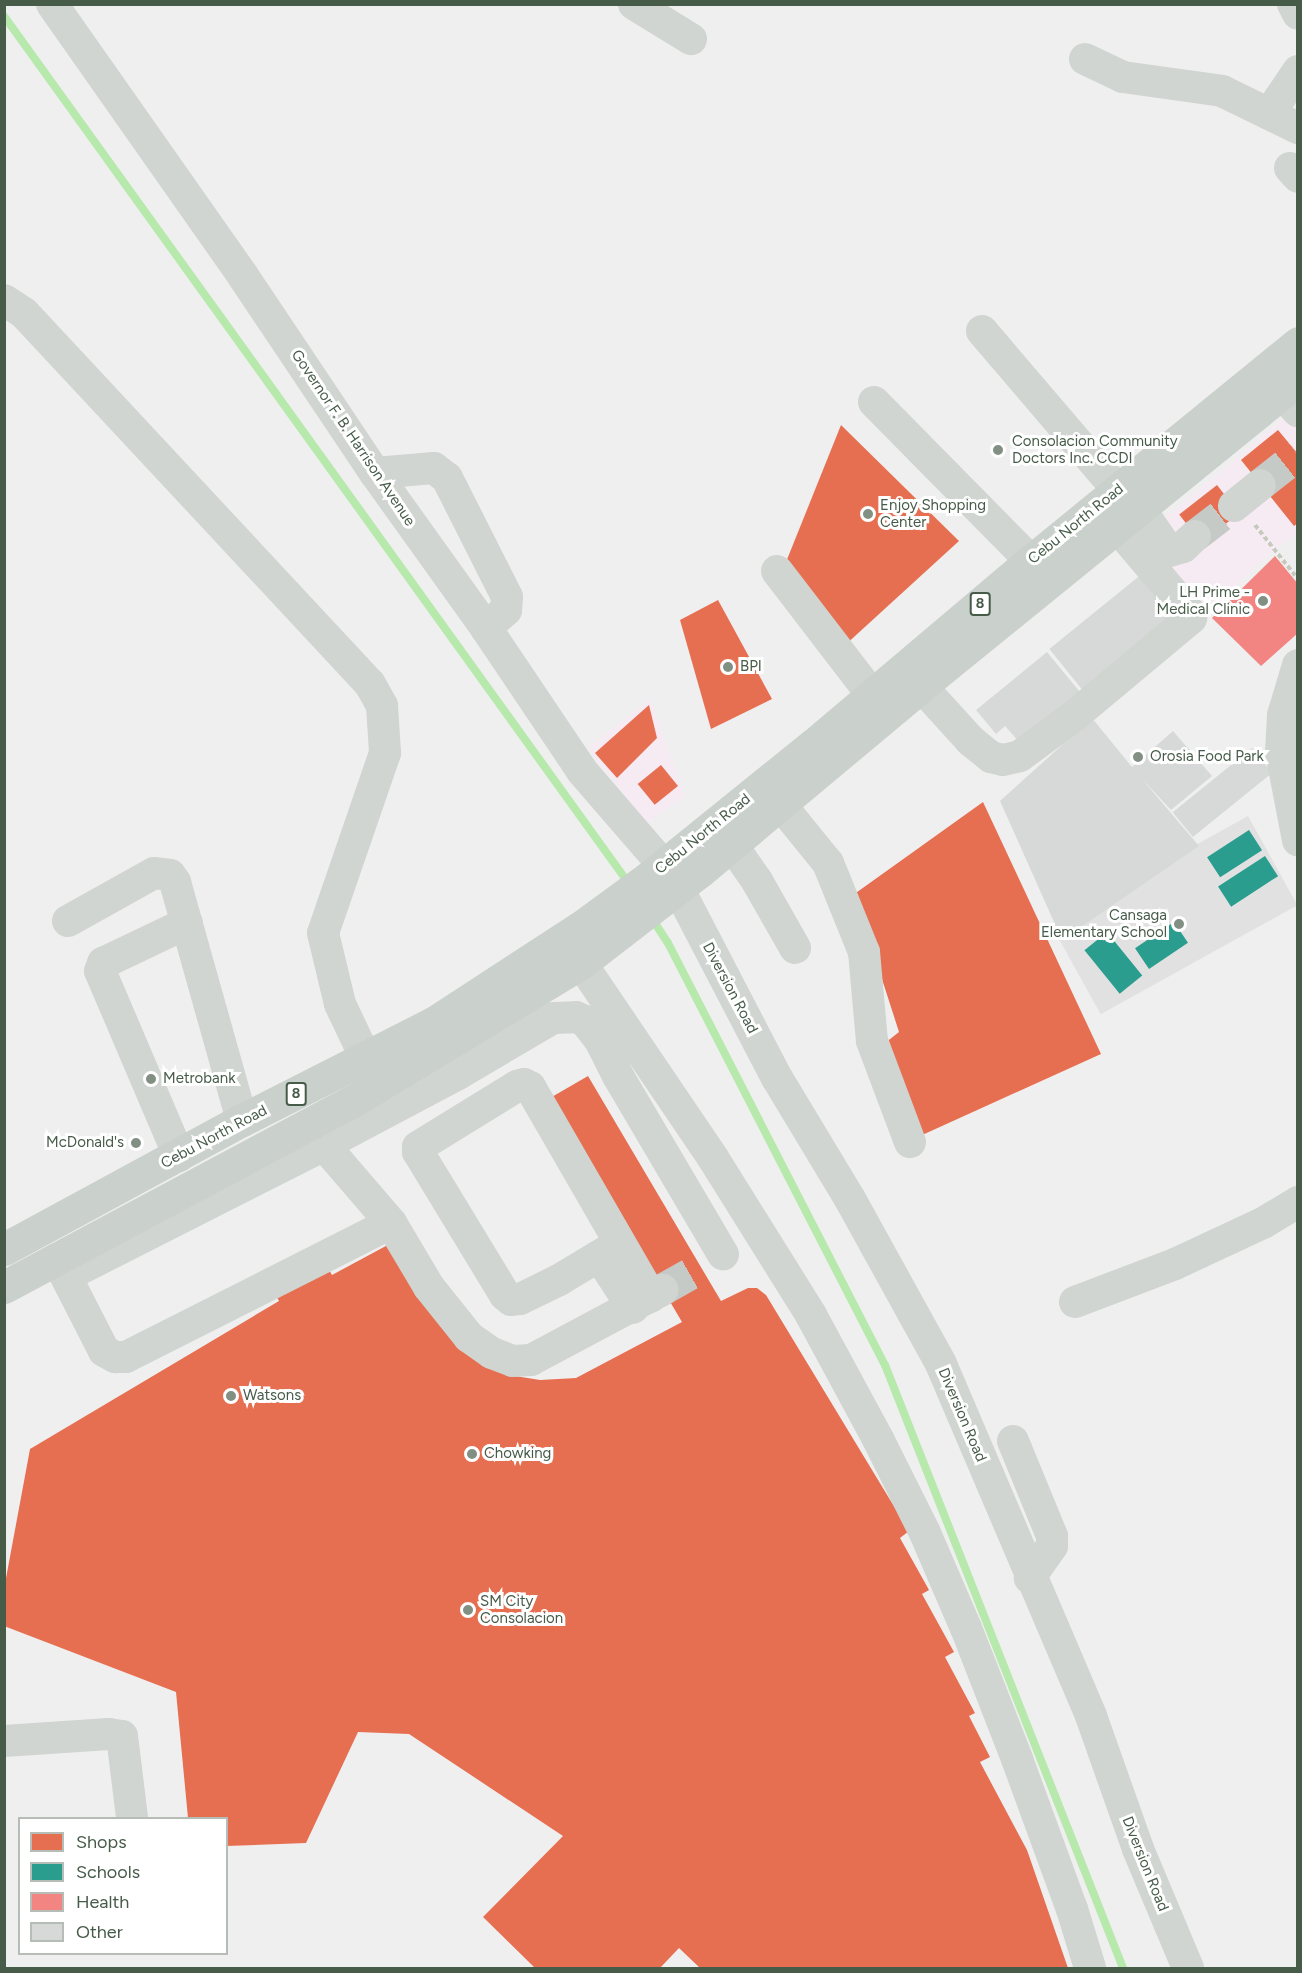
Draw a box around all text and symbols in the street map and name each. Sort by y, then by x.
street label: Governor F. B. Harrison Avenue [287,346,419,530]
place label: Consolacion Community Doctors Inc. CCDI [1012,432,1178,467]
marker: Consolacion Community Doctors Inc. CCDI [989,441,1007,459]
street label: Cebu North Road [1025,480,1127,568]
place label: Enjoy Shopping Center [880,496,986,531]
marker: Enjoy Shopping Center [861,507,875,521]
place label: LH Prime - Medical Clinic [1157,583,1250,618]
marker: LH Prime - Medical Clinic [1254,592,1272,610]
road number: 8 [970,593,990,615]
place label: BPI [740,658,762,676]
marker: BPI [721,660,735,674]
place label: Orosia Food Park [1150,748,1264,766]
marker: Orosia Food Park [1131,750,1145,764]
street label: Cebu North Road [652,790,754,878]
place label: Cansaga Elementary School [1041,906,1167,941]
marker: Cansaga Elementary School [1172,917,1186,931]
street label: Diversion Road [698,939,762,1037]
place label: Metrobank [163,1070,235,1088]
marker: Metrobank [144,1072,158,1086]
road number: 8 [286,1083,306,1105]
street label: Cebu North Road [158,1101,270,1173]
place label: McDonald's [46,1134,124,1152]
marker: McDonald's [129,1136,143,1150]
street label: Diversion Road [934,1365,990,1465]
place label: Watsons [243,1387,301,1405]
marker: Watsons [224,1389,238,1403]
place label: Chowking [484,1445,551,1463]
marker: Chowking [465,1447,479,1461]
place label: SM City Consolacion [480,1592,563,1627]
marker: SM City Consolacion [461,1603,475,1617]
street label: Diversion Road [1118,1814,1172,1914]
legend [18,1817,228,1955]
text: Shops [76,1831,127,1853]
text: Schools [76,1861,140,1883]
text: Health [76,1891,129,1913]
text: Other [76,1921,123,1943]

